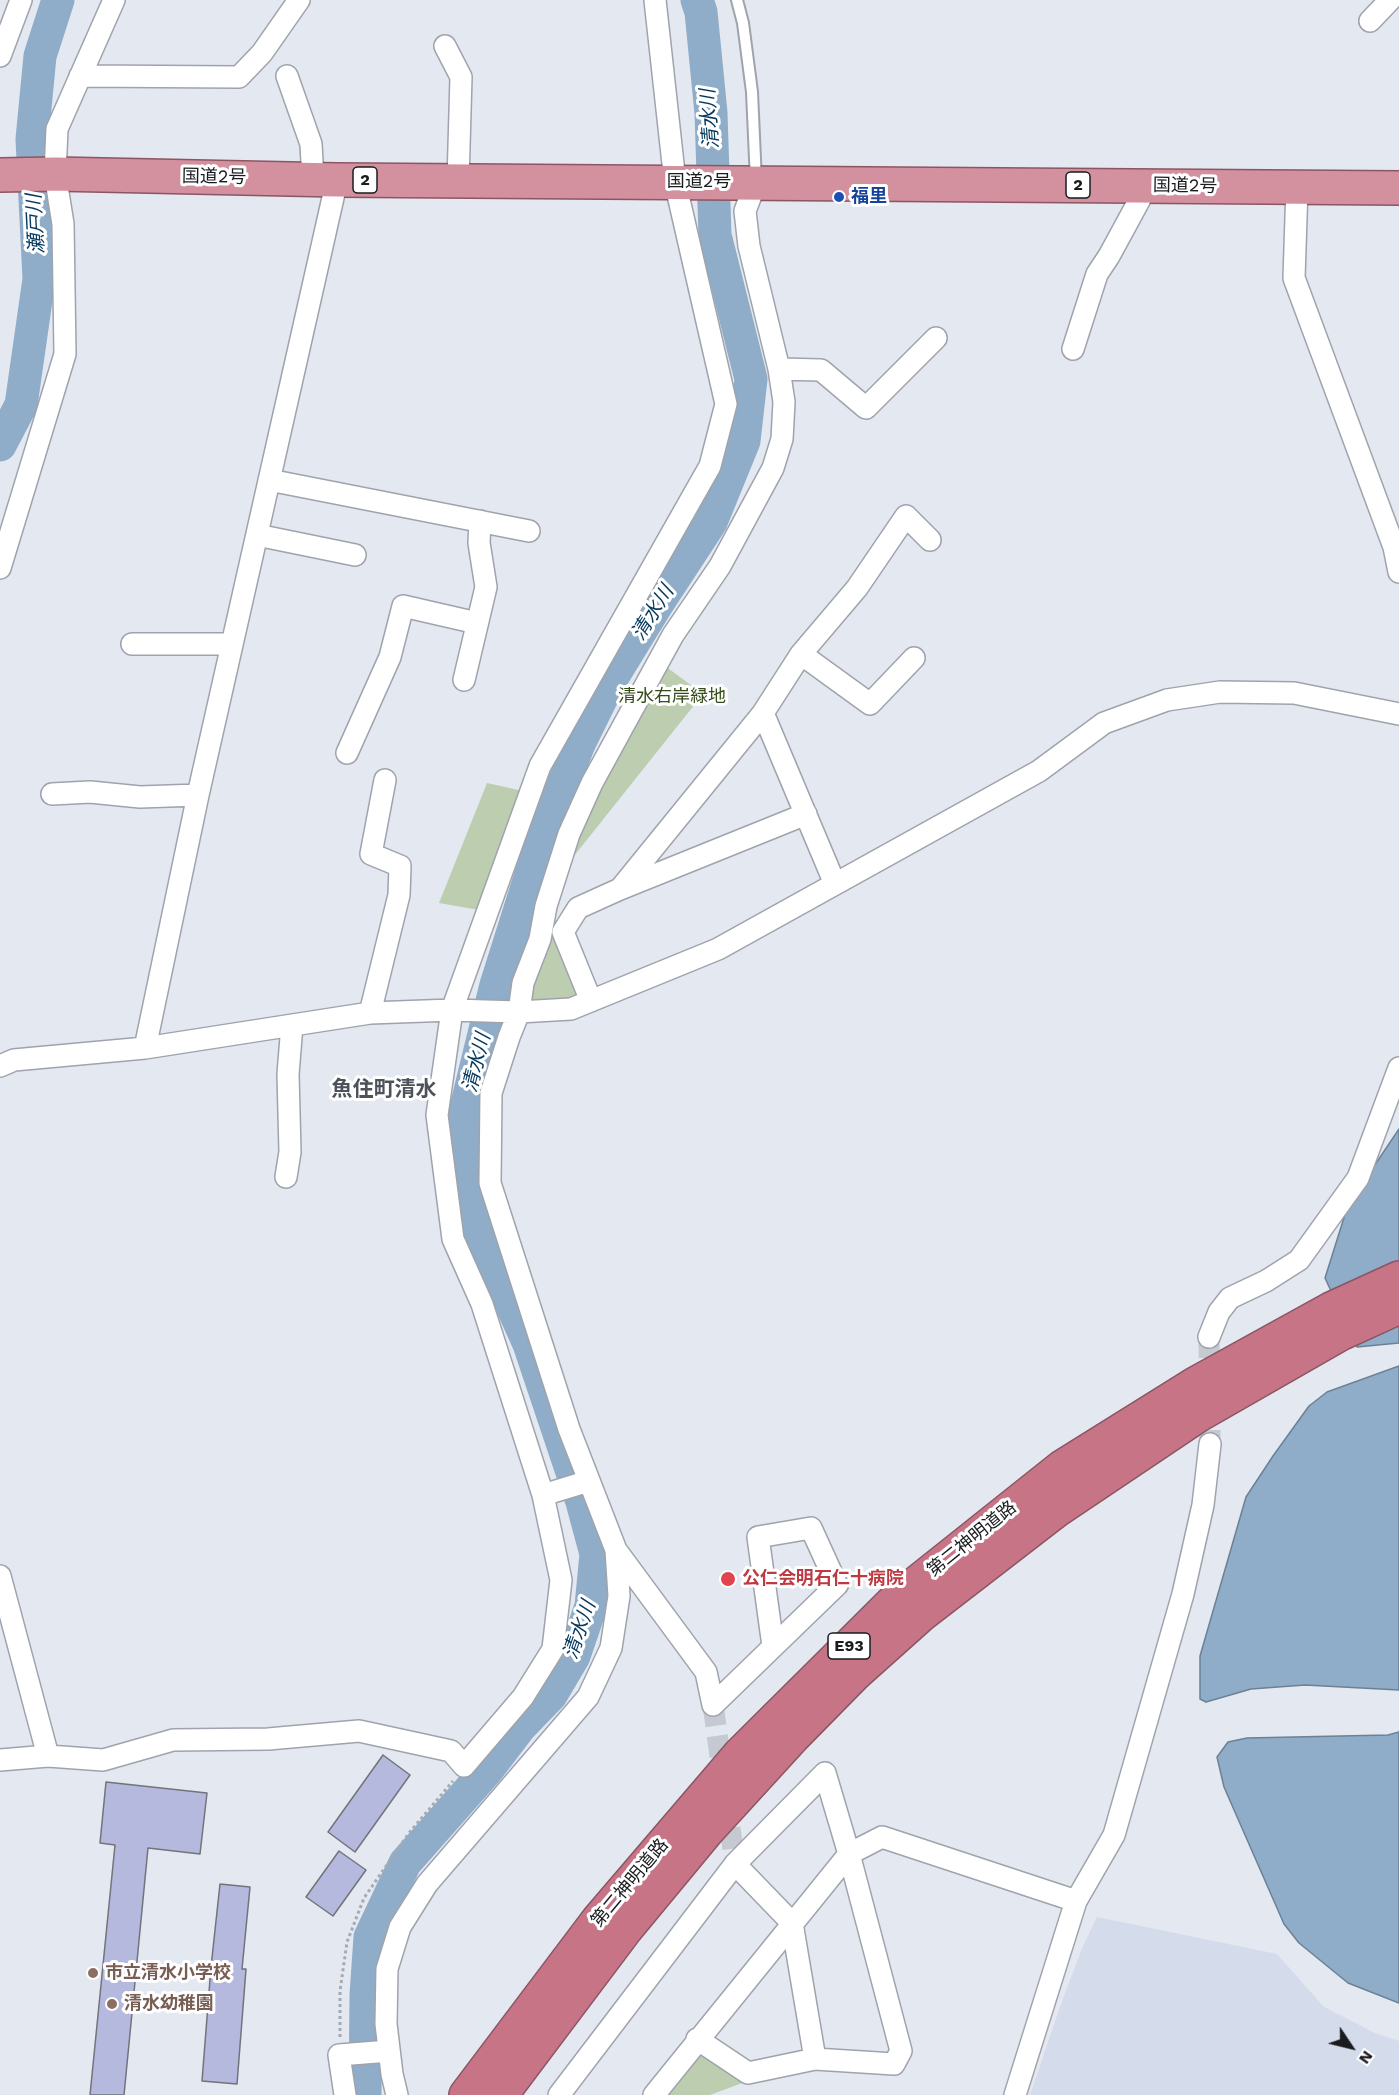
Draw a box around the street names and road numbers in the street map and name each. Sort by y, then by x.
street label: 国道2号 [182,166,246,188]
road number: 2 [353,167,377,193]
street label: 国道2号 [667,171,731,193]
road number: 2 [1066,172,1090,198]
street label: 国道2号 [1153,175,1217,197]
street label: 第二神明道路 [923,1497,1021,1581]
road number: E93 [828,1633,870,1659]
street label: 第二神明道路 [587,1835,673,1931]

